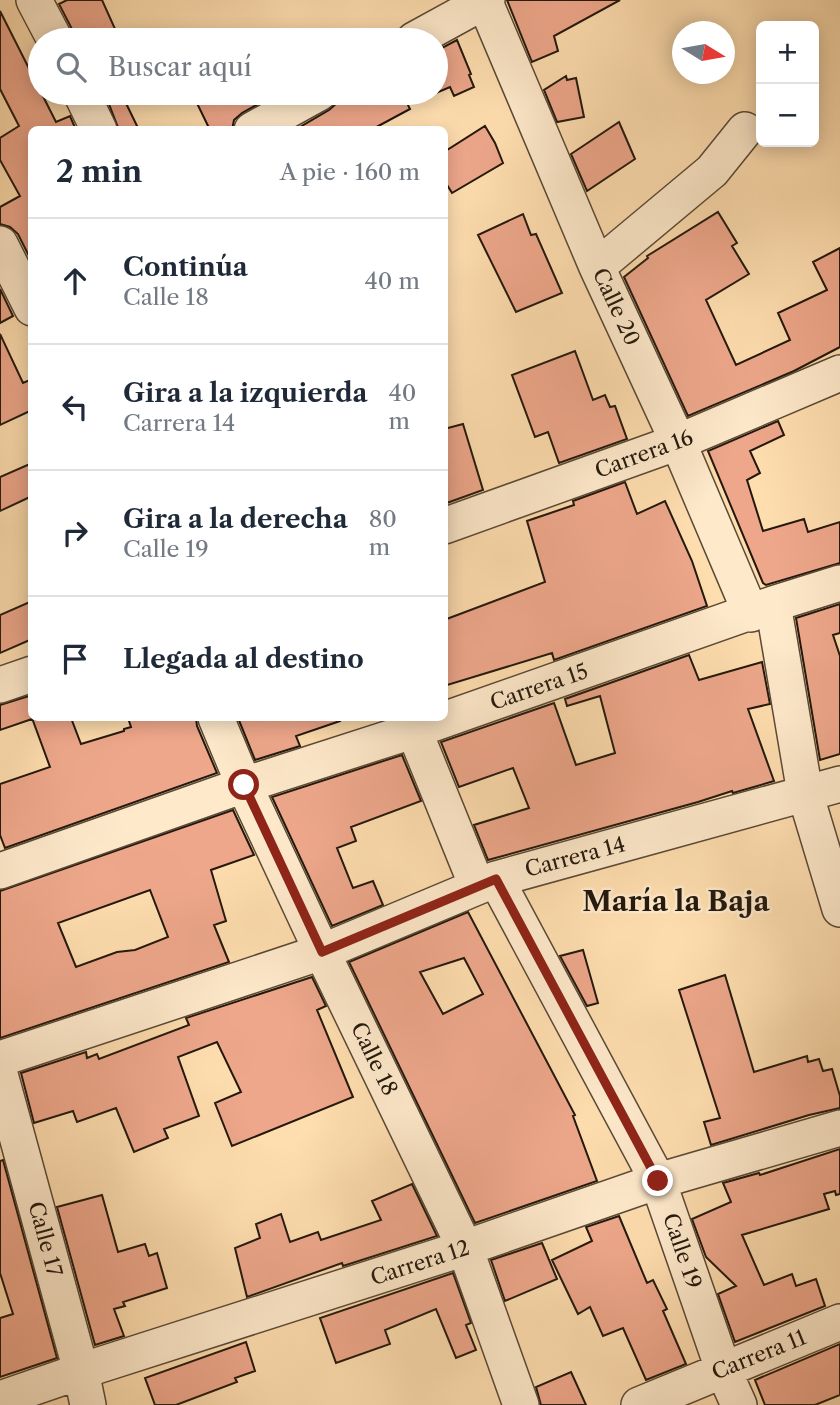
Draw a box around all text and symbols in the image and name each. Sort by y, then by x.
north arrow [672,21,735,84]
map controls [756,21,819,147]
button: + [756,21,819,84]
search box [28,28,448,105]
icon: search [52,48,90,86]
text: Buscar aquí [108,51,252,83]
button: − [756,84,819,147]
text: 2 min [56,153,142,190]
text: A pie · 160 m [280,158,420,186]
text: Continúa [123,251,248,283]
icon: ahead [56,262,94,300]
street label: Calle 20 [588,264,645,349]
text: 40 m [365,267,420,295]
text: Calle 18 [123,283,209,311]
text: Gira a la izquierda [123,377,368,409]
text: 40 m [389,379,416,435]
icon: left [56,388,94,426]
text: Carrera 14 [123,409,235,437]
street label: Carrera 16 [591,424,696,483]
text: Gira a la derecha [123,503,348,535]
text: 80 m [369,505,397,561]
icon: right [56,514,94,552]
text: Calle 19 [123,535,209,563]
icon: arrive [56,640,94,678]
text: Llegada al destino [123,643,364,675]
street label: Carrera 15 [487,658,591,715]
route start [228,769,259,800]
street label: Carrera 14 [522,831,628,882]
district label: María la Baja [582,884,771,918]
street label: Calle 18 [346,1018,403,1099]
route end [642,1165,673,1196]
street label: Calle 17 [24,1199,68,1280]
street label: Calle 19 [658,1210,707,1292]
street label: Carrera 12 [367,1235,472,1290]
street label: Carrera 11 [708,1324,810,1385]

